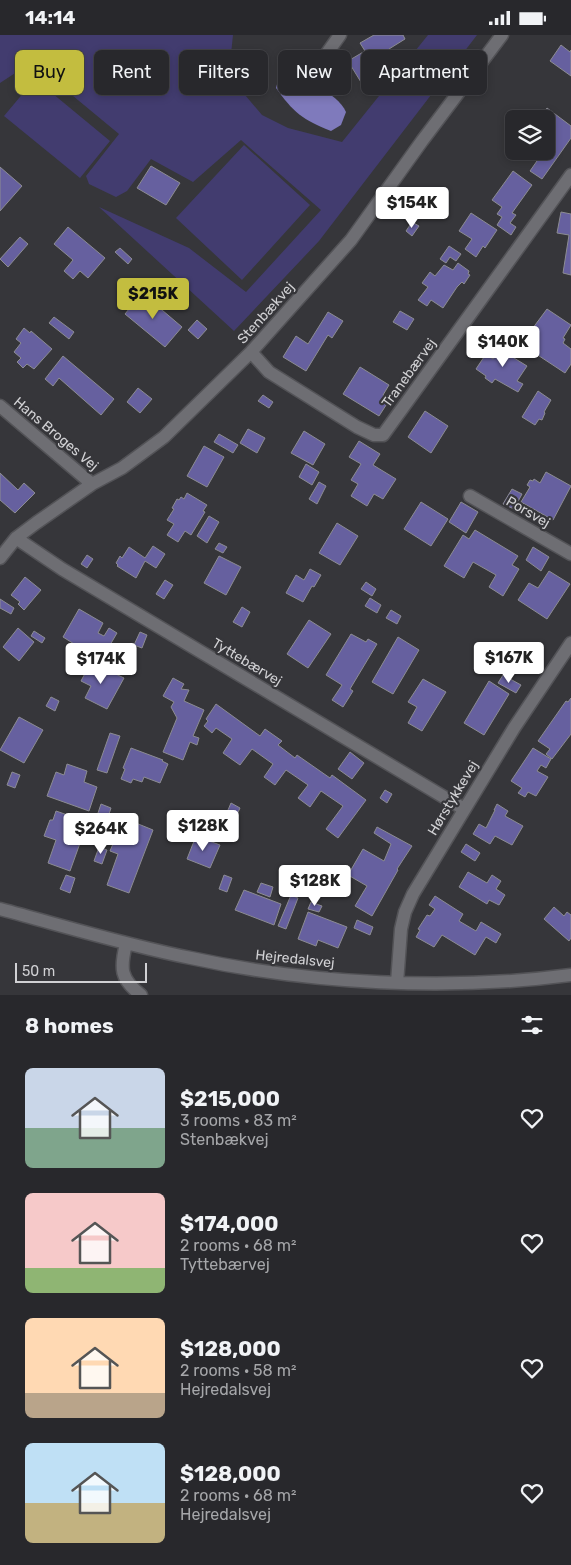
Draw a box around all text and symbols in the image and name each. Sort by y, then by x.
text: 14:14 [25,6,75,29]
chip: Buy [15,50,84,95]
chip: Rent [94,50,169,95]
chip: Filters [179,50,268,95]
chip: New [278,50,351,95]
chip: Apartment [361,50,487,95]
map controls [505,110,555,160]
button: layers [505,110,555,160]
pin: $154K [377,187,447,229]
text: $154K [387,193,437,212]
pin: $215K [118,277,188,320]
street label: Stenbækvej [234,279,298,347]
text: $215K [128,284,178,303]
pin: $140K [468,325,538,368]
text: $140K [477,332,529,351]
street label: Tranebærvej [378,335,440,411]
street label: Hans Broges Vej [10,394,102,474]
street label: Porsvej [503,493,553,531]
street label: Tyttebærvej [209,634,285,690]
pin: $167K [474,641,544,684]
pin: $174K [66,643,136,685]
text: $167K [485,648,533,667]
text: $174K [77,649,125,668]
street label: Hørstykkevej [424,758,482,838]
pin: $128K [168,809,238,852]
pin: $264K [66,813,136,855]
text: $128K [178,816,228,835]
text: $264K [74,819,128,838]
pin: $128K [280,865,350,907]
text: $128K [290,871,340,890]
street label: Hejredalsvej [254,946,336,972]
scale bar [15,960,148,983]
text: 50 m [22,963,55,980]
icon: filters [518,1011,546,1039]
text: 8 homes [25,1013,114,1038]
text: $215,000 [180,1086,280,1111]
icon: home [65,1088,125,1148]
icon: heart [518,1104,546,1132]
text: 3 rooms · 83 m² [180,1111,297,1130]
text: Stenbækvej [180,1130,269,1149]
text: $174,000 [180,1211,279,1236]
icon: home [65,1213,125,1273]
icon: heart [518,1229,546,1257]
text: 2 rooms · 68 m² [180,1236,297,1255]
text: Tyttebærvej [180,1255,270,1274]
text: $128,000 [180,1336,281,1361]
icon: home [65,1338,125,1398]
icon: heart [518,1354,546,1382]
text: 2 rooms · 58 m² [180,1361,296,1380]
text: Hejredalsvej [180,1380,271,1399]
text: $128,000 [180,1461,281,1486]
icon: home [65,1463,125,1523]
icon: heart [518,1479,546,1507]
text: 2 rooms · 68 m² [180,1486,297,1505]
text: Hejredalsvej [180,1505,271,1524]

